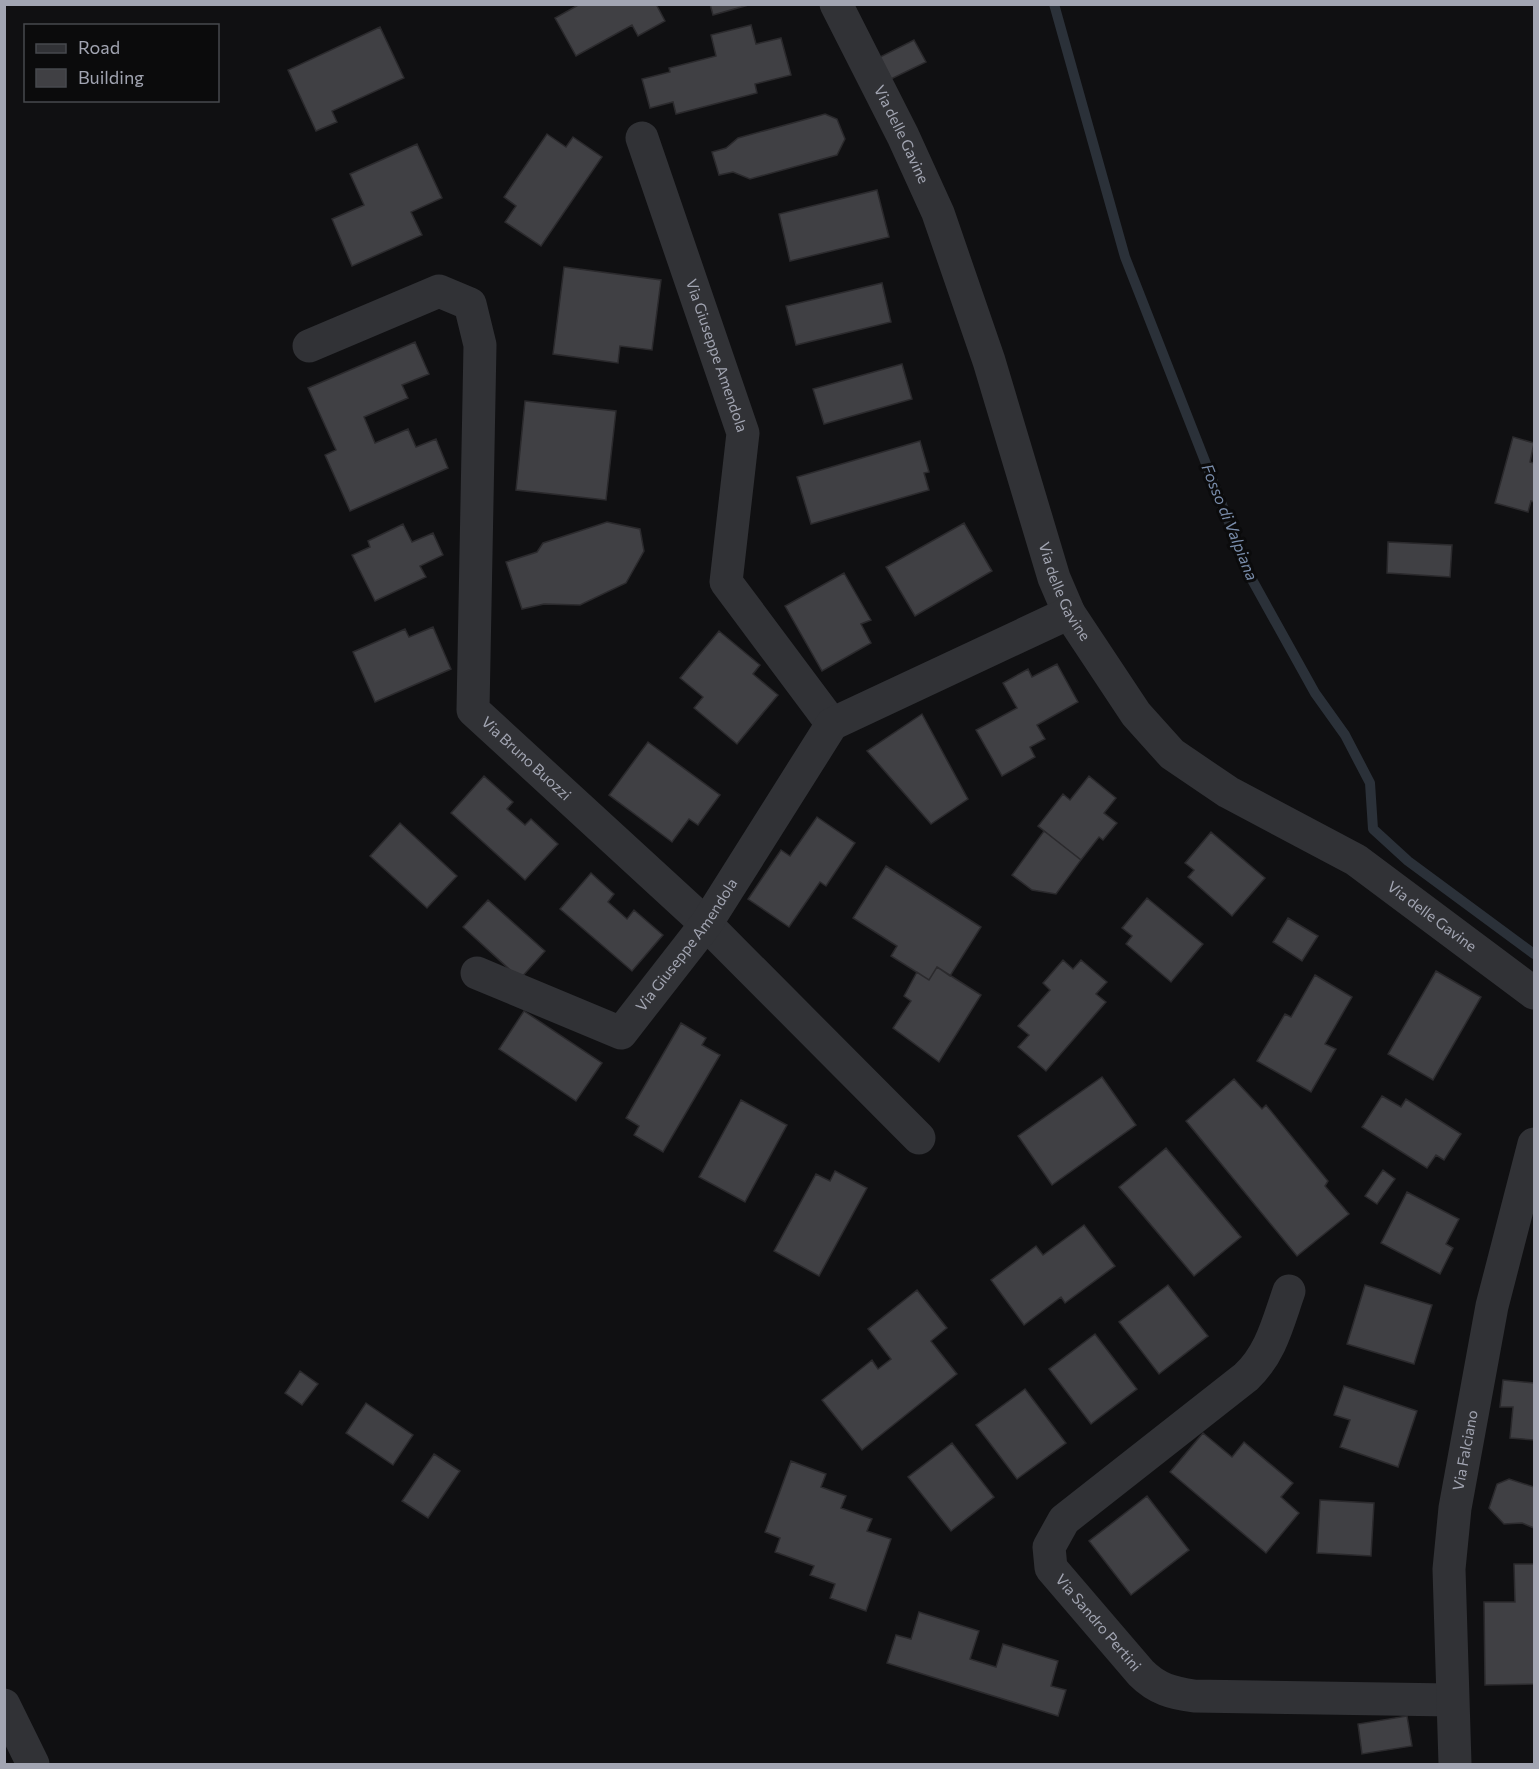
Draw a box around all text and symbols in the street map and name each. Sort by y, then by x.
legend [24,24,219,102]
text: Road [78,36,120,58]
text: Building [78,66,144,88]
street label: Via delle Gavine [871,82,933,186]
street label: Via Giuseppe Amendola [683,276,752,434]
water label: Fosso di Valpiana [1198,461,1262,583]
street label: Via delle Gavine [1036,540,1095,644]
street label: Via Bruno Buozzi [478,712,575,804]
street label: Via Giuseppe Amendola [631,875,741,1015]
street label: Via delle Gavine [1384,877,1481,955]
street label: Via Falciano [1448,1408,1481,1492]
street label: Via Sandro Pertini [1052,1570,1145,1674]

